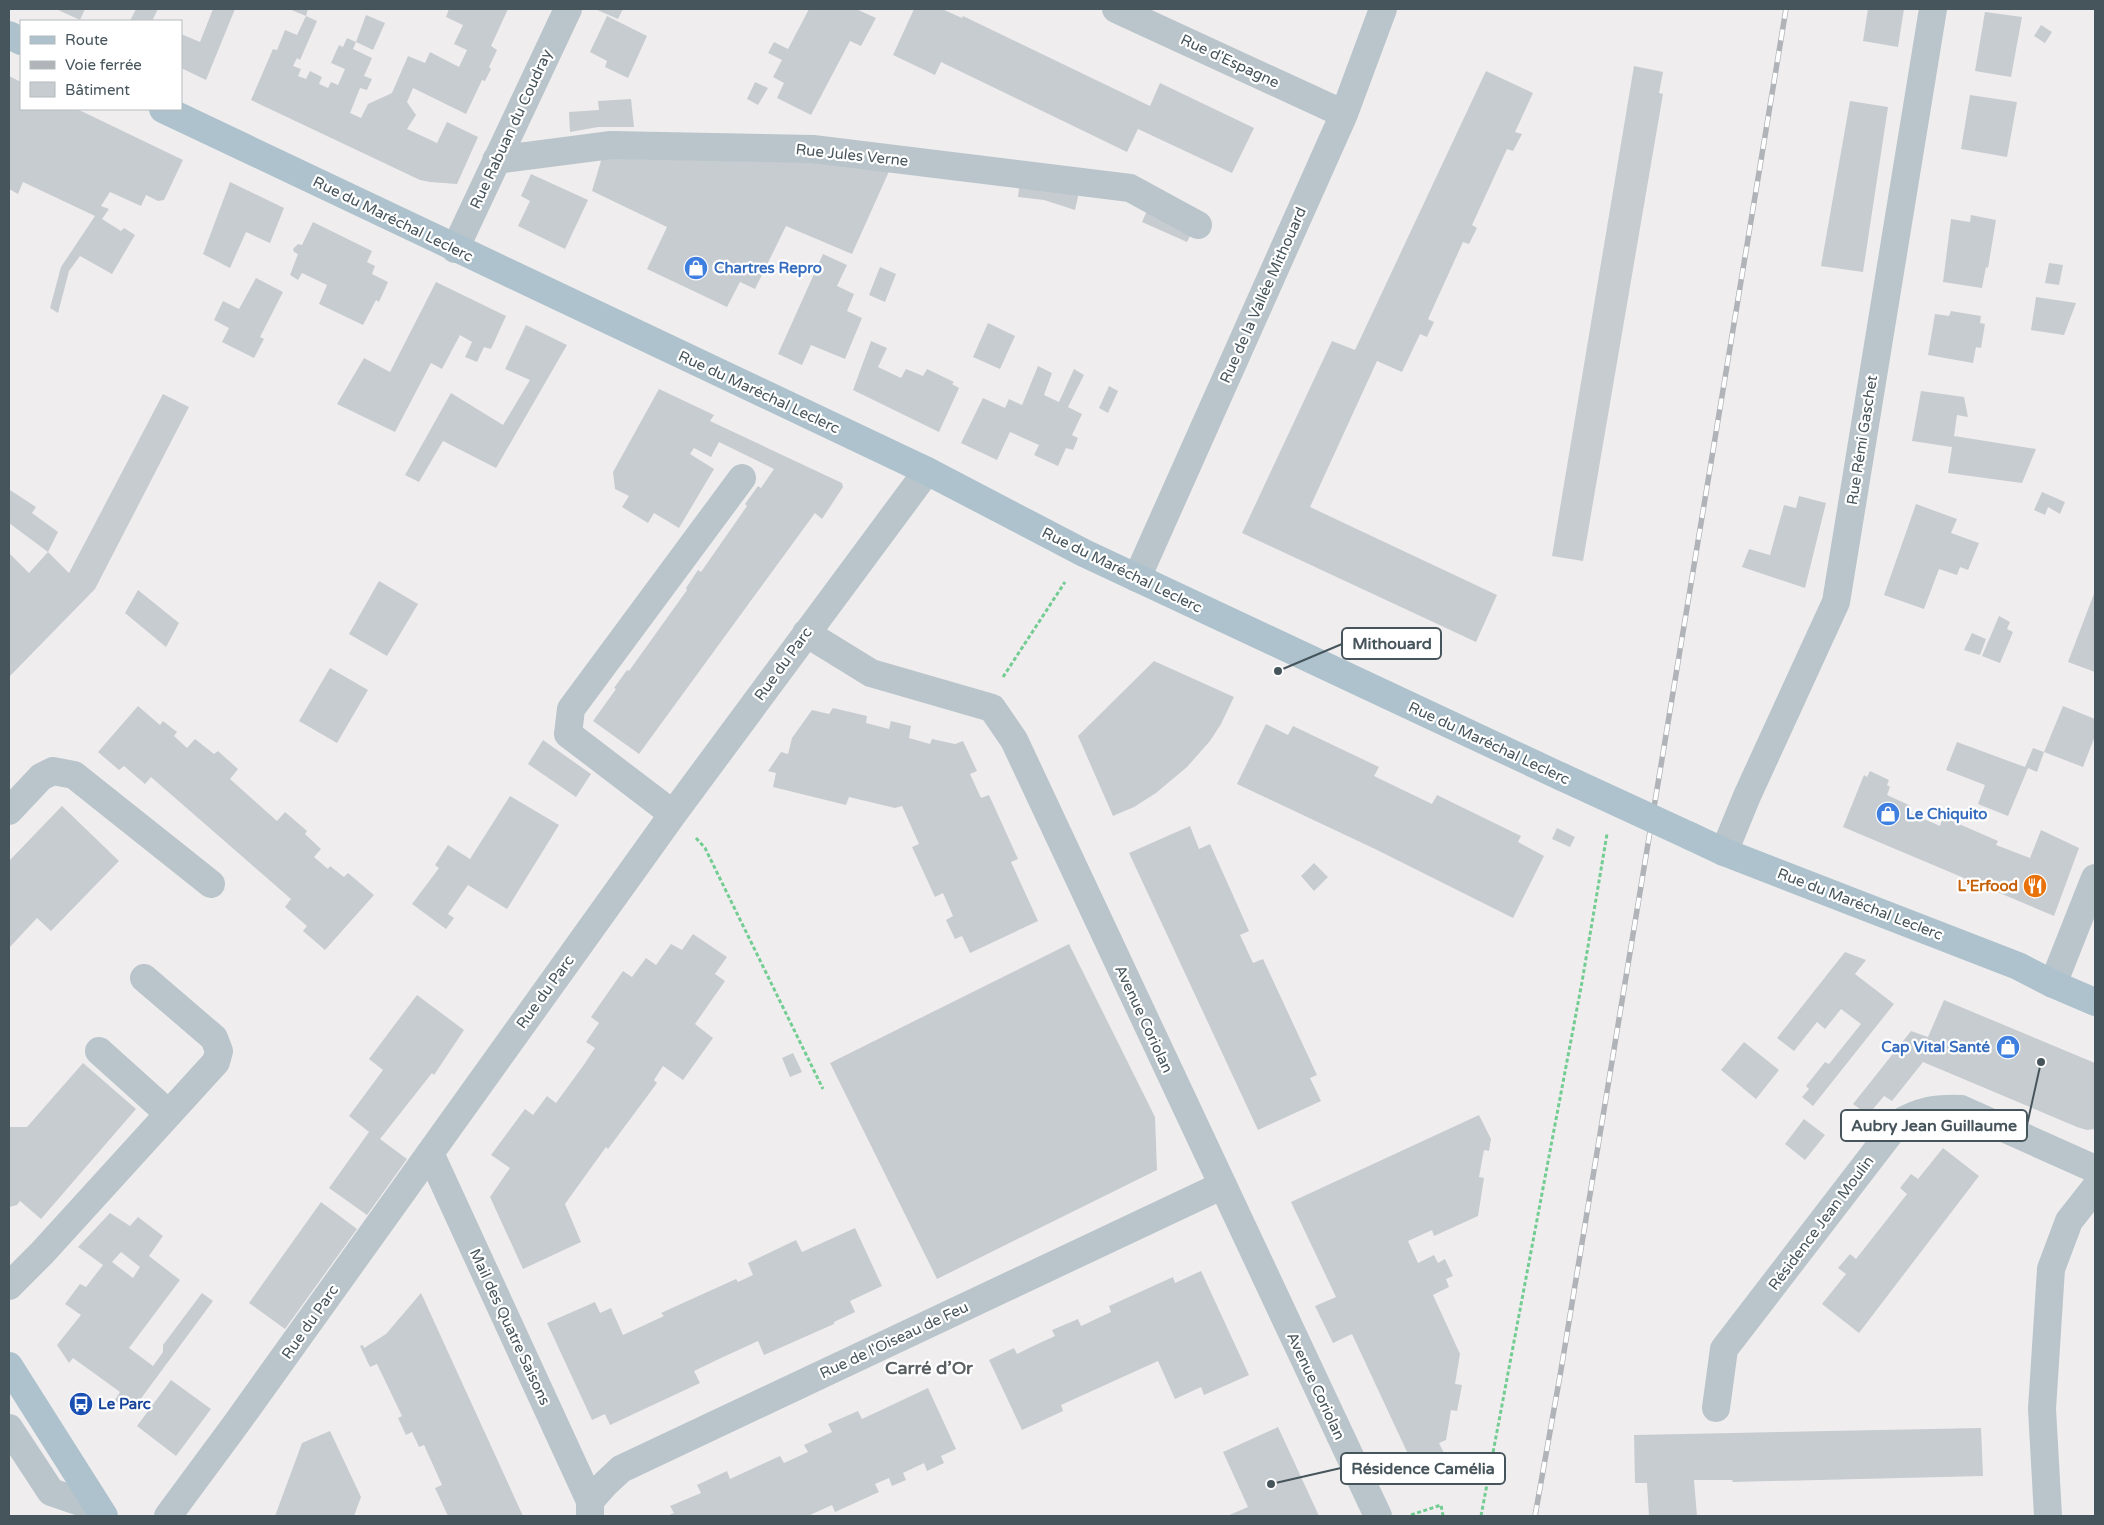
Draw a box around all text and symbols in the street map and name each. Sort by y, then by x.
legend [20,20,182,110]
street label: Rue d'Espagne [1178,30,1282,92]
text: Route [65,31,108,49]
street label: Rue Rabuan du Coudray [466,46,556,212]
text: Voie ferrée [65,56,142,74]
text: Bâtiment [65,81,130,99]
street label: Rue Jules Verne [795,140,909,170]
street label: Rue du Maréchal Leclerc [310,172,476,266]
street label: Rue de la Vallée Mithouard [1216,204,1310,386]
shop icon: Chartres Repro [683,255,709,281]
place label: Chartres Repro [714,259,822,278]
street label: Rue du Maréchal Leclerc [676,347,842,437]
street label: Rue Rémi Gaschet [1843,374,1881,506]
street label: Rue du Maréchal Leclerc [1039,523,1205,617]
street label: Rue du Parc [750,624,816,704]
callout: Mithouard [1342,628,1441,659]
text: Mithouard [1352,634,1432,654]
street label: Rue du Maréchal Leclerc [1406,698,1572,788]
shop icon: Le Chiquito [1875,801,1901,827]
place label: Le Chiquito [1906,805,1987,824]
street label: Rue du Maréchal Leclerc [1775,864,1945,944]
restaurant icon: L’Erfood [2022,873,2048,899]
place label: L’Erfood [1958,877,2018,895]
street label: Rue du Parc [512,952,578,1032]
street label: Avenue Coriolan [1111,962,1177,1076]
shop icon: Cap Vital Santé [1995,1034,2021,1060]
place label: Cap Vital Santé [1881,1038,1990,1057]
callout: Aubry Jean Guillaume [1841,1110,2027,1141]
text: Aubry Jean Guillaume [1851,1116,2017,1136]
street label: Résidence Jean Moulin [1765,1152,1877,1294]
street label: Mail des Quatre Saisons [466,1246,554,1408]
street label: Rue du Parc [278,1281,342,1363]
street label: Rue de l'Oiseau de Feu [817,1298,971,1382]
street label: Avenue Coriolan [1283,1329,1349,1443]
district label: Carré d’Or [885,1357,974,1379]
bus stop icon: Le Parc [68,1391,94,1417]
place label: Le Parc [98,1395,151,1413]
callout: Résidence Camélia [1341,1453,1505,1484]
text: Résidence Camélia [1351,1459,1495,1479]

